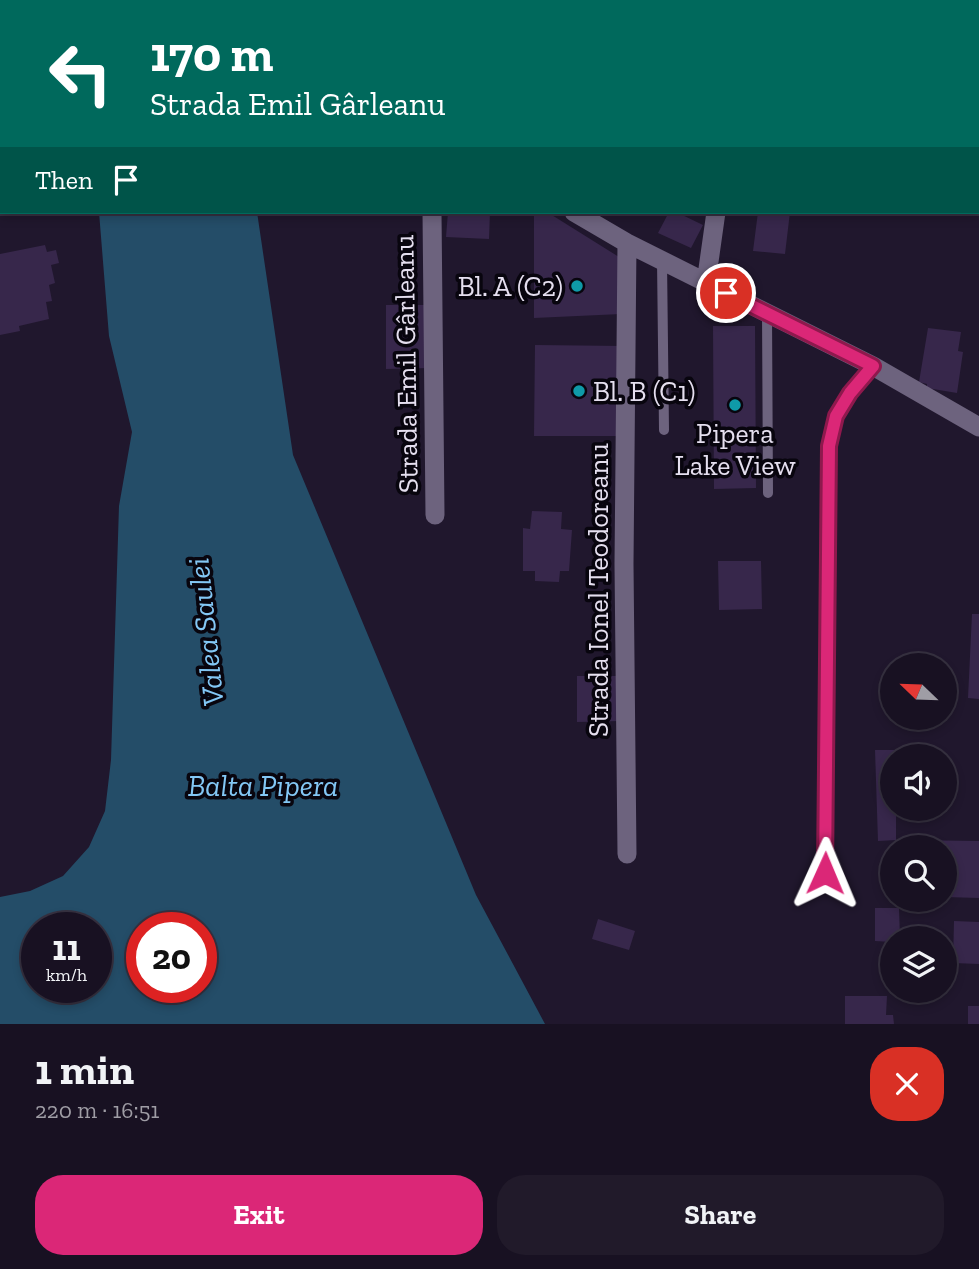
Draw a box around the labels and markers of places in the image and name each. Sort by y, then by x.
pin [696,263,756,323]
place label: Bl. A (C2) [458,270,563,303]
marker: Bl. A (C2) [569,278,585,294]
place label: Bl. B (C1) [593,375,695,408]
marker: Bl. B (C1) [571,383,587,399]
marker: Pipera Lake View [727,397,743,413]
place label: Pipera Lake View [674,417,796,482]

